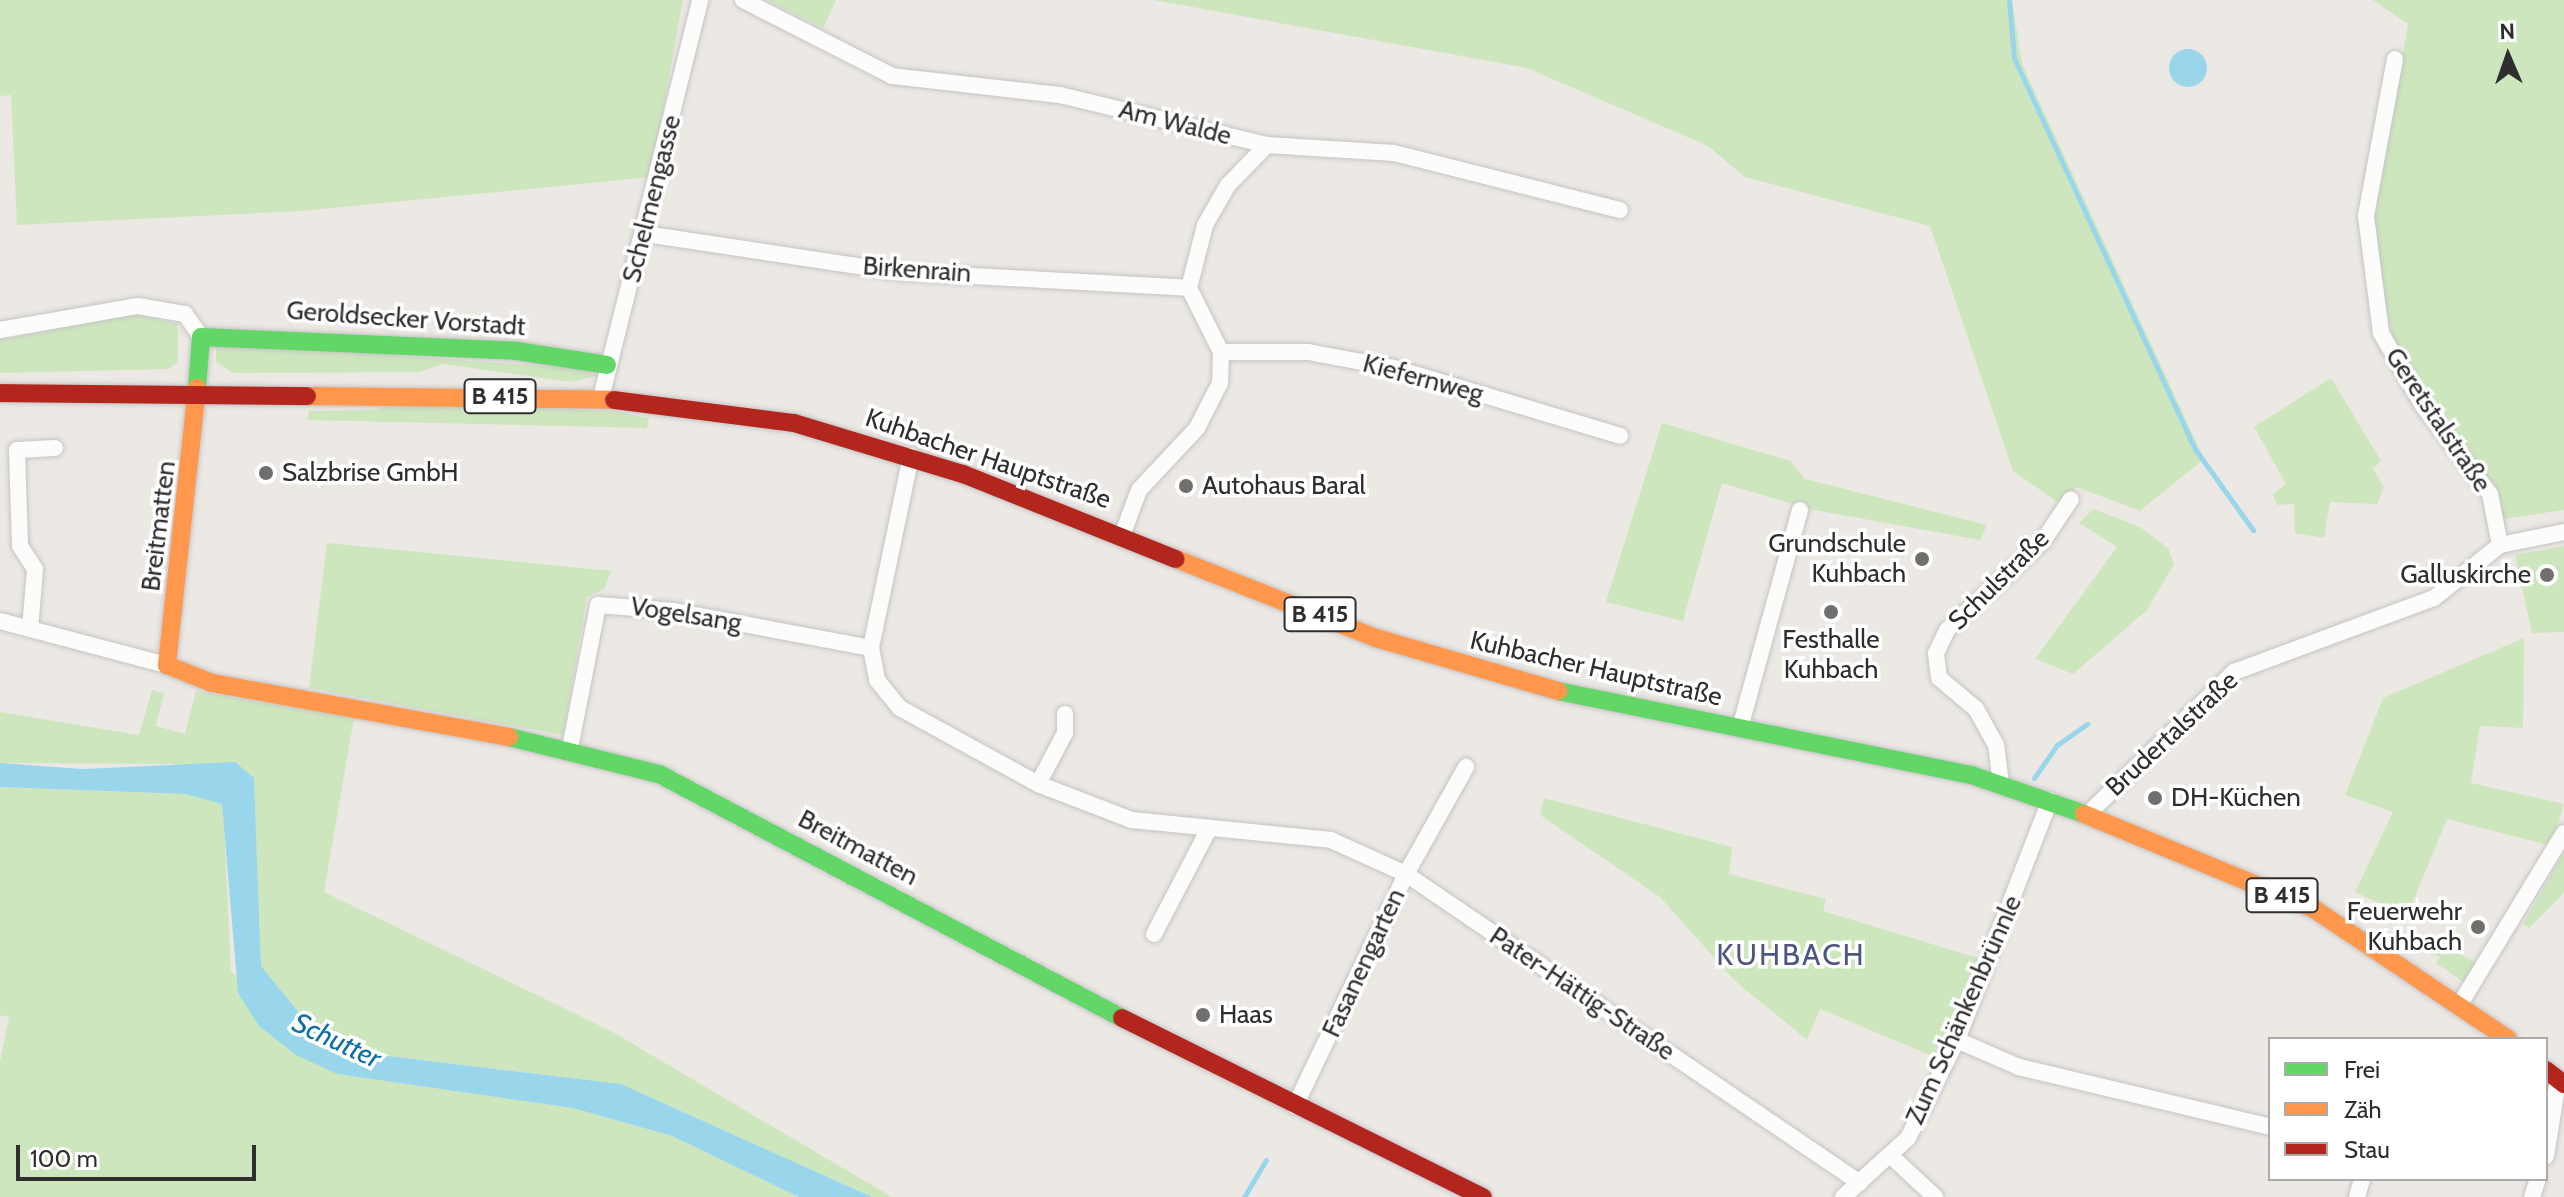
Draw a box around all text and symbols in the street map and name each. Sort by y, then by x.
north arrow [2468,16,2548,96]
text: N [2499,18,2515,45]
street label: Am Walde [1116,94,1234,152]
street label: Schelmengasse [616,112,688,286]
street label: Birkenrain [862,251,972,289]
street label: Geroldsecker Vorstadt [285,295,527,343]
street label: Geretstalstraße [2378,342,2498,498]
street label: Kiefernweg [1359,348,1487,410]
road number: B 415 [462,376,538,416]
street label: Kuhbacher Hauptstraße [861,402,1115,516]
place label: Salzbrise GmbH [282,457,459,489]
street label: Breitmatten [136,459,182,593]
marker: Salzbrise GmbH [257,464,275,482]
place label: Autohaus Baral [1202,470,1366,502]
marker: Autohaus Baral [1177,477,1195,495]
street label: Schulstraße [1942,523,2056,637]
place label: Grundschule Kuhbach [1768,528,1906,590]
marker: Grundschule Kuhbach [1913,550,1931,568]
place label: Galluskirche [2400,559,2531,591]
marker: Galluskirche [2538,566,2556,584]
street label: Vogelsang [628,591,744,639]
road number: B 415 [1282,594,1358,634]
marker: Festhalle Kuhbach [1822,603,1840,621]
place label: Festhalle Kuhbach [1782,624,1880,686]
street label: Kuhbacher Hauptstraße [1467,625,1725,713]
street label: Brudertalstraße [2100,665,2244,803]
place label: DH-Küchen [2171,782,2301,814]
marker: DH-Küchen [2146,789,2164,807]
street label: Breitmatten [793,803,923,893]
road number: B 415 [2244,875,2320,915]
street label: Fasanengarten [1316,884,1412,1042]
street label: Zum Schänkenbrünnle [1899,891,2029,1129]
place label: Feuerwehr Kuhbach [2347,896,2462,958]
marker: Feuerwehr Kuhbach [2469,918,2487,936]
street label: Pater-Hättig-Straße [1483,921,1681,1067]
district label: KUHBACH [1716,937,1866,973]
place label: Haas [1219,999,1273,1031]
water label: Schutter [288,1005,386,1075]
marker: Haas [1194,1006,1212,1024]
legend [2268,1037,2548,1181]
text: Frei [2344,1055,2380,1084]
text: Zäh [2344,1095,2381,1124]
scale bar [20,1129,260,1179]
text: Stau [2344,1135,2390,1164]
text: 100 m [30,1144,98,1173]

